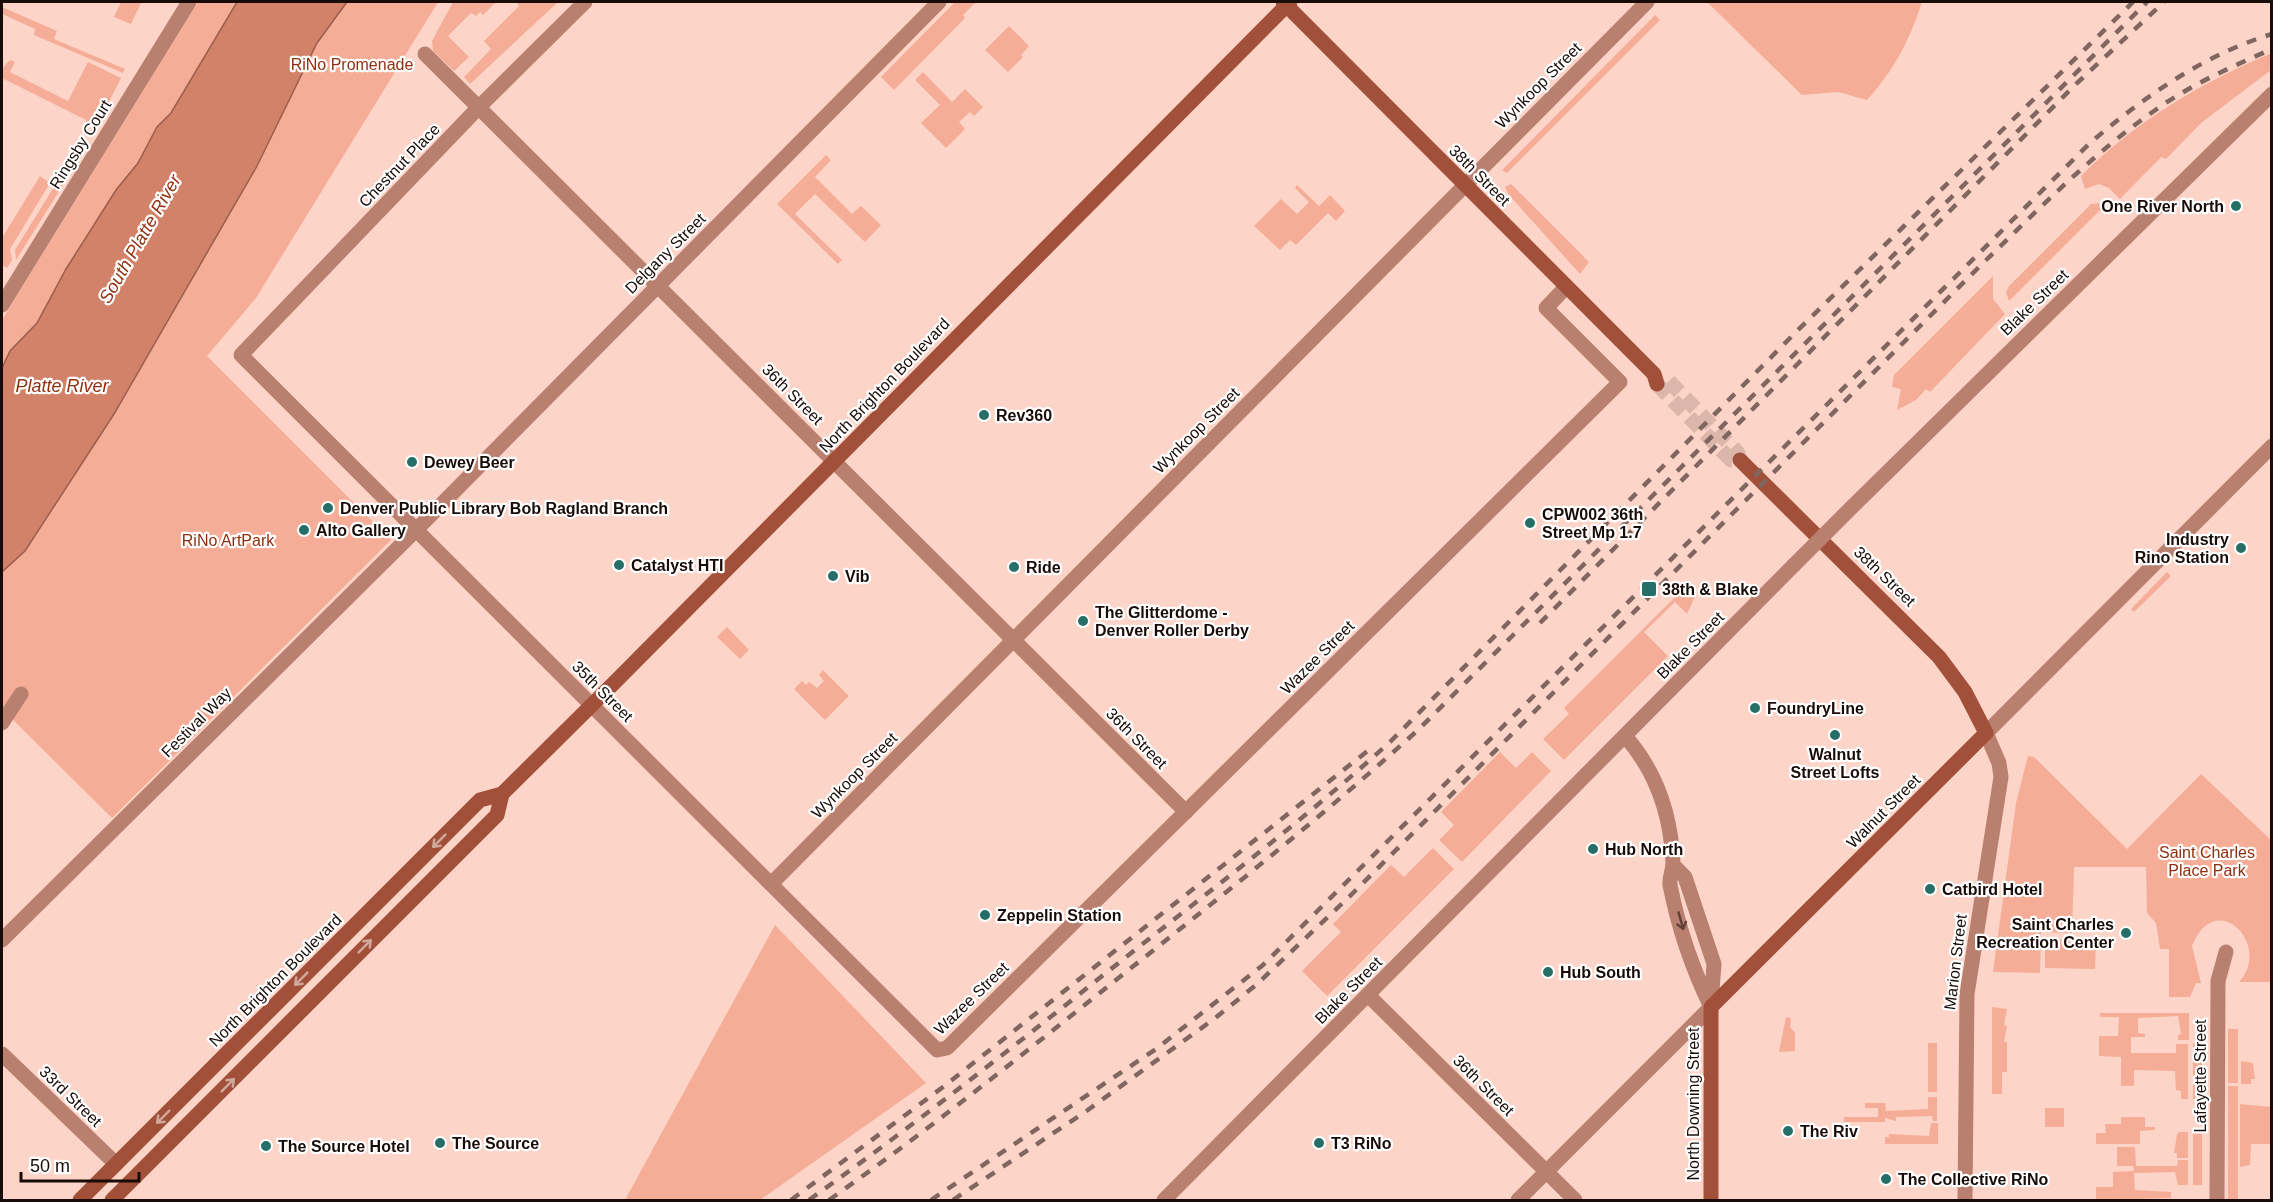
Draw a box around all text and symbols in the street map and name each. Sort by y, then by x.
street label: Wynkoop Street [1492,39,1585,132]
park label: RiNo Promenade [291,56,413,73]
street label: Ringsby Court [46,96,115,192]
street label: Chestnut Place [356,120,443,210]
street label: 38th Street [1446,142,1514,209]
water label: South Platte River [95,170,185,307]
place label: One River North [2101,198,2224,215]
marker: One River North [2229,199,2243,213]
street label: Delgany Street [622,210,709,297]
street label: Blake Street [1997,266,2072,339]
street label: North Brighton Boulevard [816,315,953,456]
street label: 36th Street [759,361,827,428]
water label: Platte River [15,376,110,396]
street label: Wynkoop Street [1150,384,1243,477]
place label: Rev360 [996,407,1052,424]
marker: Rev360 [977,408,991,422]
place label: Dewey Beer [424,454,515,471]
marker: Dewey Beer [405,455,419,469]
place label: Denver Public Library Bob Ragland Branch [340,500,668,517]
marker: Denver Public Library Bob Ragland Branch [321,501,335,515]
place label: CPW002 36th Street Mp 1.7 [1542,506,1643,541]
marker: CPW002 36th Street Mp 1.7 [1523,516,1537,530]
place label: Alto Gallery [316,522,406,539]
marker: Alto Gallery [297,523,311,537]
place label: Industry Rino Station [2135,531,2229,566]
park label: RiNo ArtPark [182,532,275,549]
marker: Industry Rino Station [2234,541,2248,555]
street label: 38th Street [1851,543,1919,610]
place label: Catalyst HTI [631,557,723,574]
marker: Catalyst HTI [612,558,626,572]
place label: Ride [1026,559,1061,576]
marker: Ride [1007,560,1021,574]
place label: Vib [845,568,870,585]
marker: Vib [826,569,840,583]
marker: 38th & Blake [1640,580,1658,598]
place label: 38th & Blake [1662,581,1758,598]
place label: The Glitterdome - Denver Roller Derby [1095,604,1249,639]
street label: Blake Street [1654,608,1728,682]
marker: The Glitterdome - Denver Roller Derby [1076,614,1090,628]
street label: Wazee Street [1277,617,1358,697]
street label: 35th Street [569,658,637,725]
street label: Festival Way [158,684,235,761]
place label: FoundryLine [1767,700,1864,717]
marker: FoundryLine [1748,701,1762,715]
street label: 36th Street [1103,705,1171,772]
marker: Walnut Street Lofts [1828,728,1842,742]
street label: Wynkoop Street [808,729,901,822]
place label: Walnut Street Lofts [1791,746,1880,781]
street label: Walnut Street [1843,771,1924,851]
one-way arrow [432,834,447,849]
place label: Hub North [1605,841,1683,858]
marker: Hub North [1586,842,1600,856]
park label: Saint Charles Place Park [2159,844,2255,879]
place label: Catbird Hotel [1942,881,2042,898]
marker: Catbird Hotel [1923,882,1937,896]
place label: Zeppelin Station [997,907,1121,924]
marker: Zeppelin Station [978,908,992,922]
street label: North Brighton Boulevard [206,911,345,1050]
one-way arrow [1676,911,1687,930]
street label: Marion Street [1941,913,1970,1011]
place label: Saint Charles Recreation Center [1976,916,2114,951]
marker: Saint Charles Recreation Center [2119,926,2133,940]
one-way arrow [358,939,373,954]
street label: Blake Street [1312,953,1386,1027]
street label: Wazee Street [931,958,1012,1038]
place label: Hub South [1560,964,1641,981]
marker: Hub South [1541,965,1555,979]
one-way arrow [294,972,309,986]
street label: Lafayette Street [2192,1019,2209,1132]
street label: North Downing Street [1685,1027,1702,1180]
street label: 36th Street [1450,1052,1518,1119]
street label: 33rd Street [36,1063,105,1130]
one-way arrow [220,1077,235,1092]
one-way arrow [156,1110,171,1124]
place label: The Riv [1800,1123,1858,1140]
marker: The Riv [1781,1124,1795,1138]
place label: The Source [452,1135,539,1152]
place label: T3 RiNo [1331,1135,1392,1152]
marker: The Source [433,1136,447,1150]
marker: T3 RiNo [1312,1136,1326,1150]
place label: The Source Hotel [278,1138,410,1155]
marker: The Source Hotel [259,1139,273,1153]
scale bar [21,1145,140,1183]
text: 50 m [30,1156,70,1176]
place label: The Collective RiNo [1898,1171,2048,1188]
marker: The Collective RiNo [1879,1172,1893,1186]

